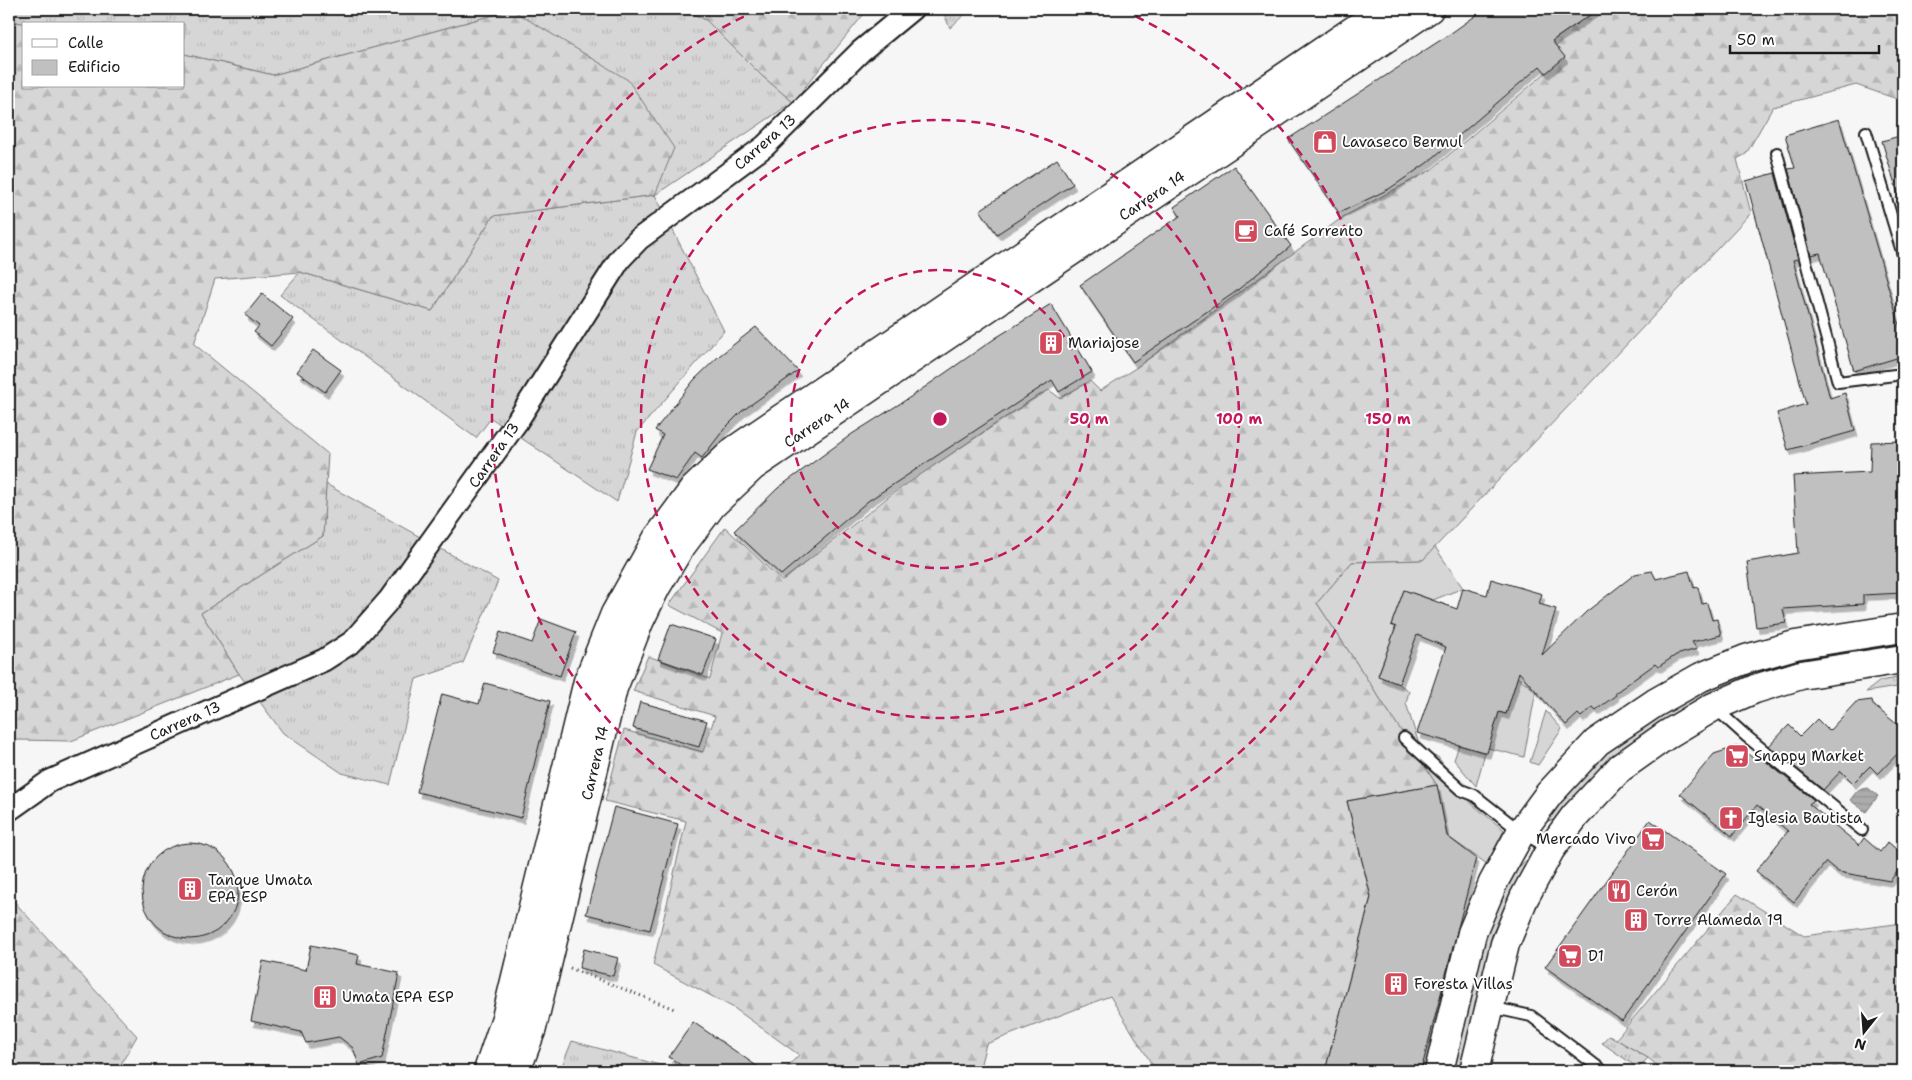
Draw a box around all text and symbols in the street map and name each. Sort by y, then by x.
legend [22,22,185,88]
scale bar [1730,22,1878,54]
text: 50 m [1737,30,1775,50]
text: Calle [68,33,104,53]
text: Edificio [68,57,120,77]
street label: Carrera 13 [730,110,800,174]
shop icon: Lavaseco Bermul [1312,129,1338,155]
place label: Lavaseco Bermul [1342,132,1463,152]
street label: Carrera 14 [1115,167,1189,225]
cafe icon: Café Sorrento [1233,218,1259,244]
place label: Café Sorrento [1264,221,1363,241]
building icon: Mariajose [1038,330,1064,356]
place label: Mariajose [1068,333,1140,353]
street label: Carrera 14 [780,394,854,452]
text: 50 m [1070,409,1109,429]
text: 100 m [1216,409,1262,429]
text: 150 m [1365,409,1411,429]
centre of rings [931,410,949,428]
street label: Carrera 13 [464,418,524,492]
street label: Carrera 13 [146,696,224,746]
street label: Carrera 14 [577,724,613,802]
supermarket icon: Snappy Market [1724,743,1750,769]
place label: Snappy Market [1754,746,1864,766]
church icon: Iglesia Bautista [1718,805,1744,831]
place label: Iglesia Bautista [1748,808,1863,828]
supermarket icon: Mercado Vivo [1640,826,1666,852]
place label: Mercado Vivo [1536,829,1636,849]
place label: Tanque Umata EPA ESP [208,870,313,907]
building icon: Tanque Umata EPA ESP [177,876,203,902]
restaurant icon: Cerón [1606,878,1632,904]
place label: Cerón [1636,881,1678,901]
building icon: Torre Alameda 19 [1623,907,1649,933]
place label: Torre Alameda 19 [1654,910,1783,930]
supermarket icon: D1 [1557,943,1583,969]
place label: D1 [1588,946,1604,966]
building icon: Foresta Villas [1383,971,1409,997]
place label: Foresta Villas [1414,974,1513,994]
building icon: Umata EPA ESP [312,984,338,1010]
place label: Umata EPA ESP [342,987,454,1007]
north arrow [1840,1008,1890,1058]
text: N [1852,1034,1868,1055]

